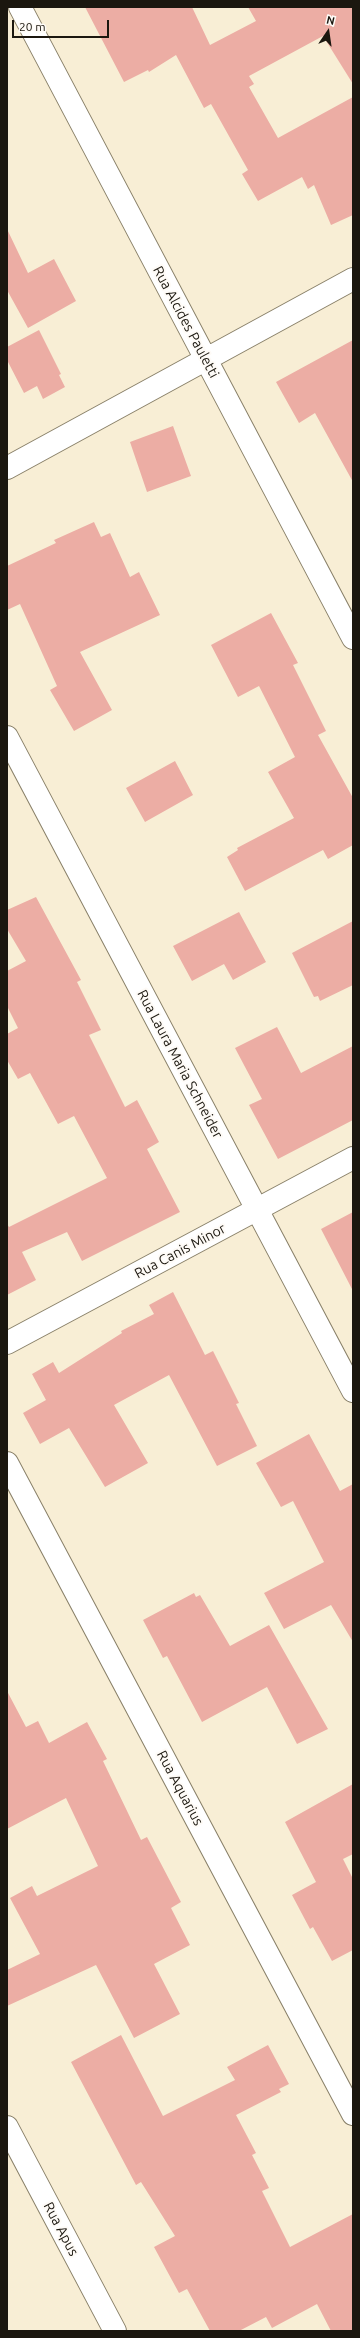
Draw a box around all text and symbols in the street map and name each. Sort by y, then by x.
scale bar [14,12,111,38]
north arrow [308,12,348,52]
text: N [325,14,336,27]
text: 20 m [19,20,46,33]
street label: Rua Alcides Pauletti [149,263,223,381]
street label: Rua Laura Maria Schneider [134,987,226,1141]
street label: Rua Canis Minor [132,1220,228,1282]
street label: Rua Aquarius [153,1748,207,1828]
street label: Rua Apus [40,2199,82,2259]

